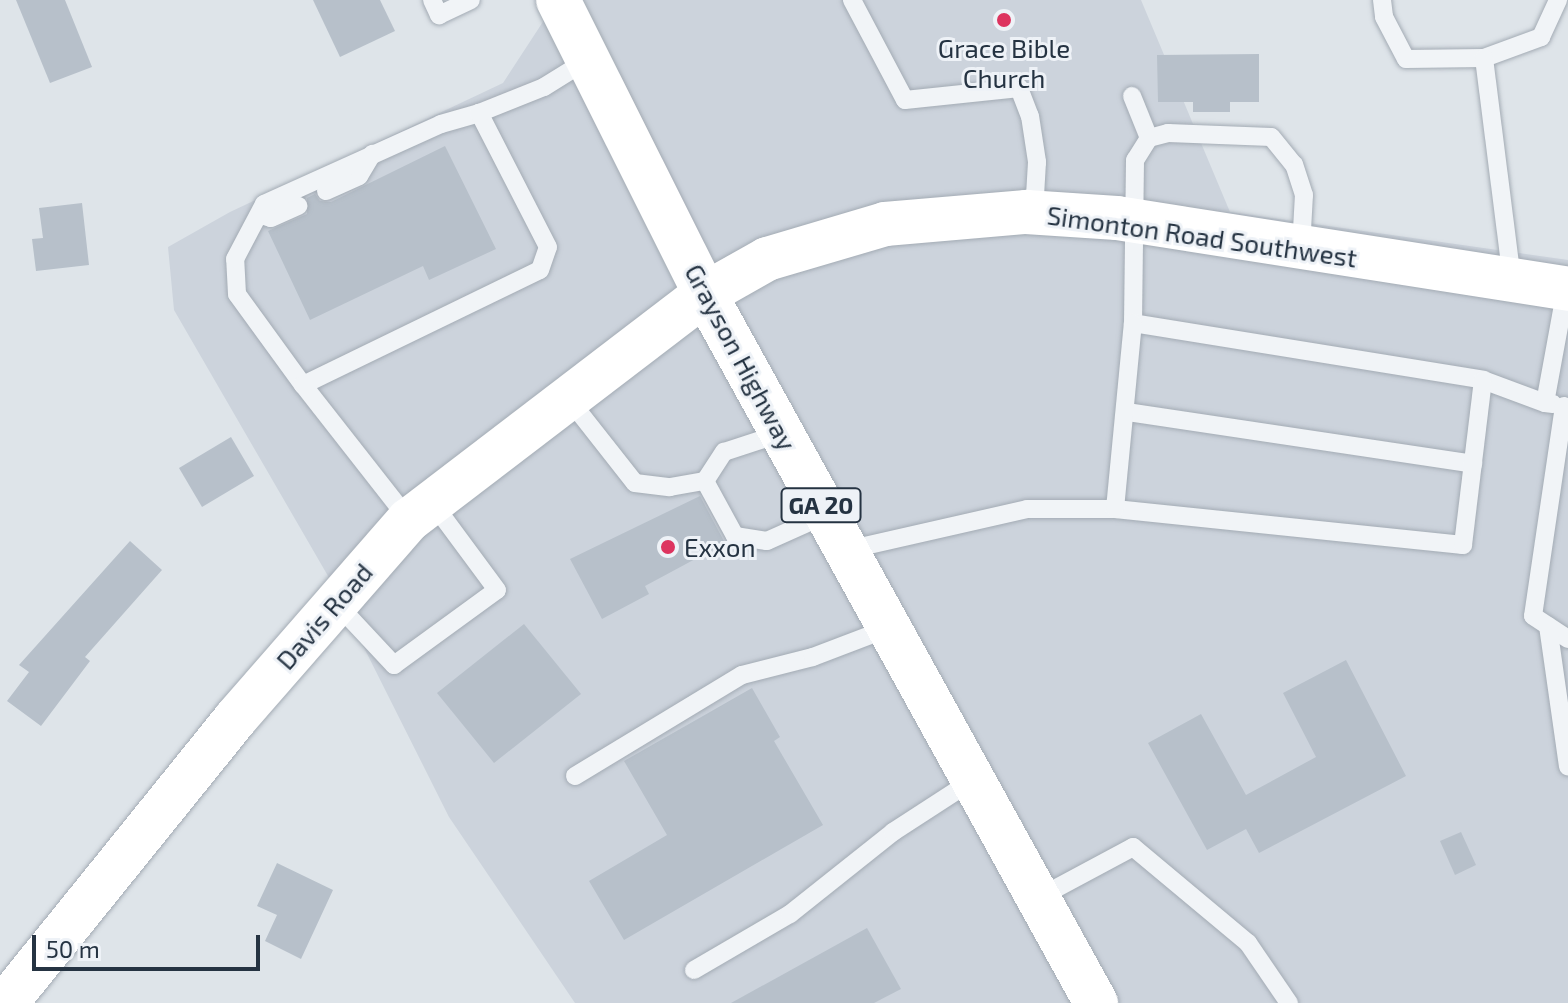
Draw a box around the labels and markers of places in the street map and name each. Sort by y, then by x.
marker: Grace Bible Church [995,11,1013,29]
place label: Grace Bible Church [938,32,1070,94]
place label: Exxon [684,531,756,563]
marker: Exxon [659,538,677,556]

